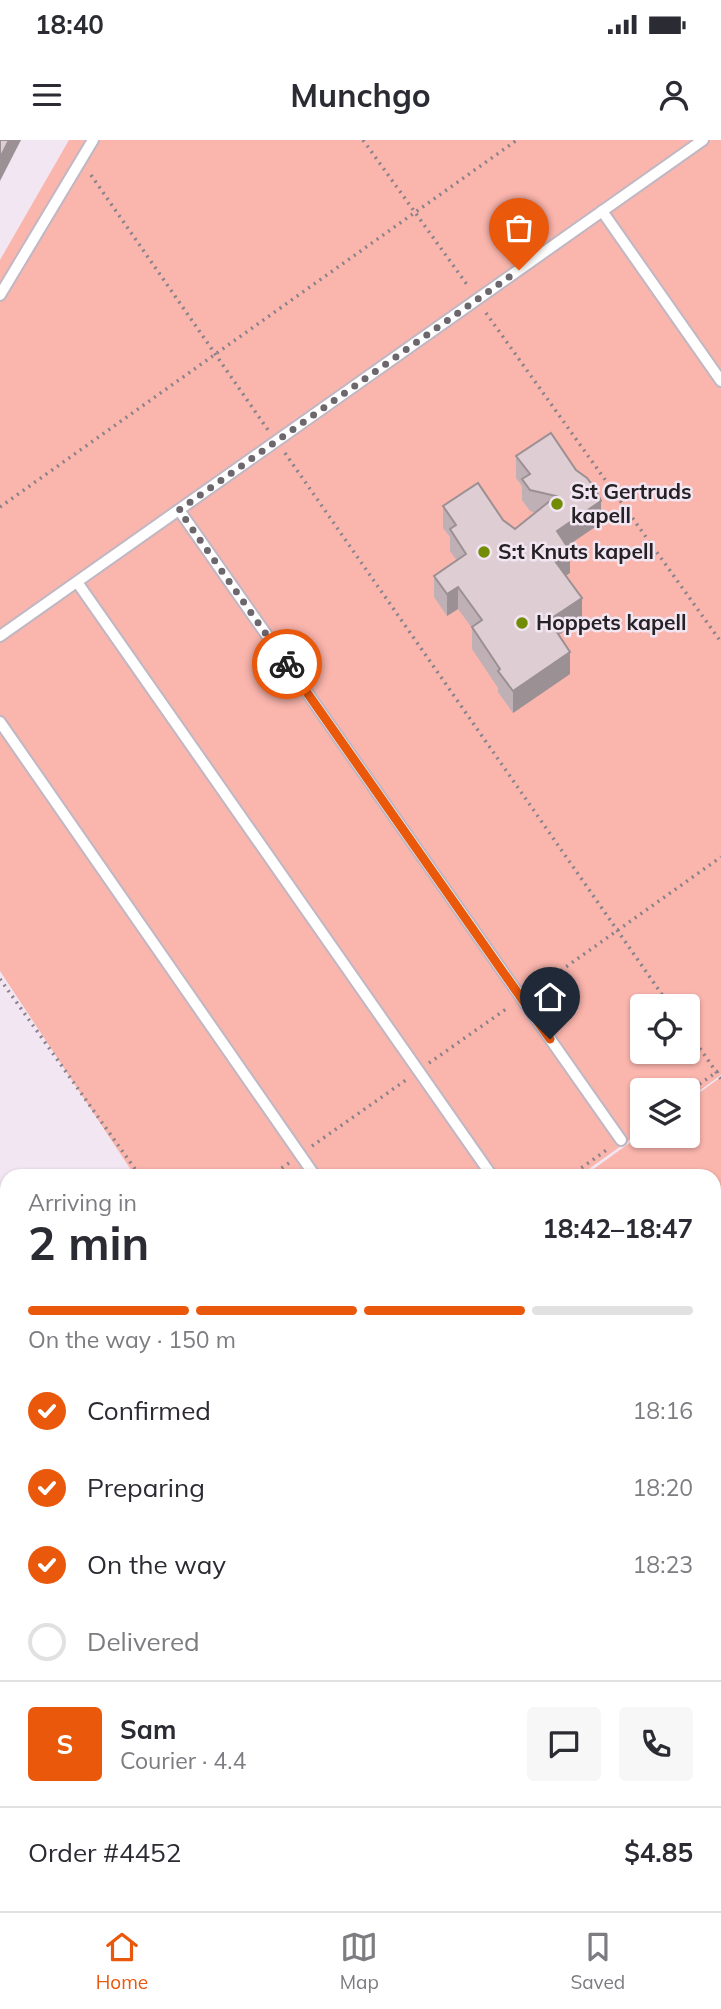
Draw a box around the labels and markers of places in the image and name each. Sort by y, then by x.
pin [489,198,549,270]
place label: S:t Gertruds kapell [571,478,692,528]
marker: S:t Gertruds kapell [549,496,565,512]
place label: S:t Knuts kapell [498,538,654,564]
marker: S:t Knuts kapell [476,544,492,560]
place label: Hoppets kapell [536,609,686,635]
marker: Hoppets kapell [514,615,530,631]
pin [520,967,580,1039]

